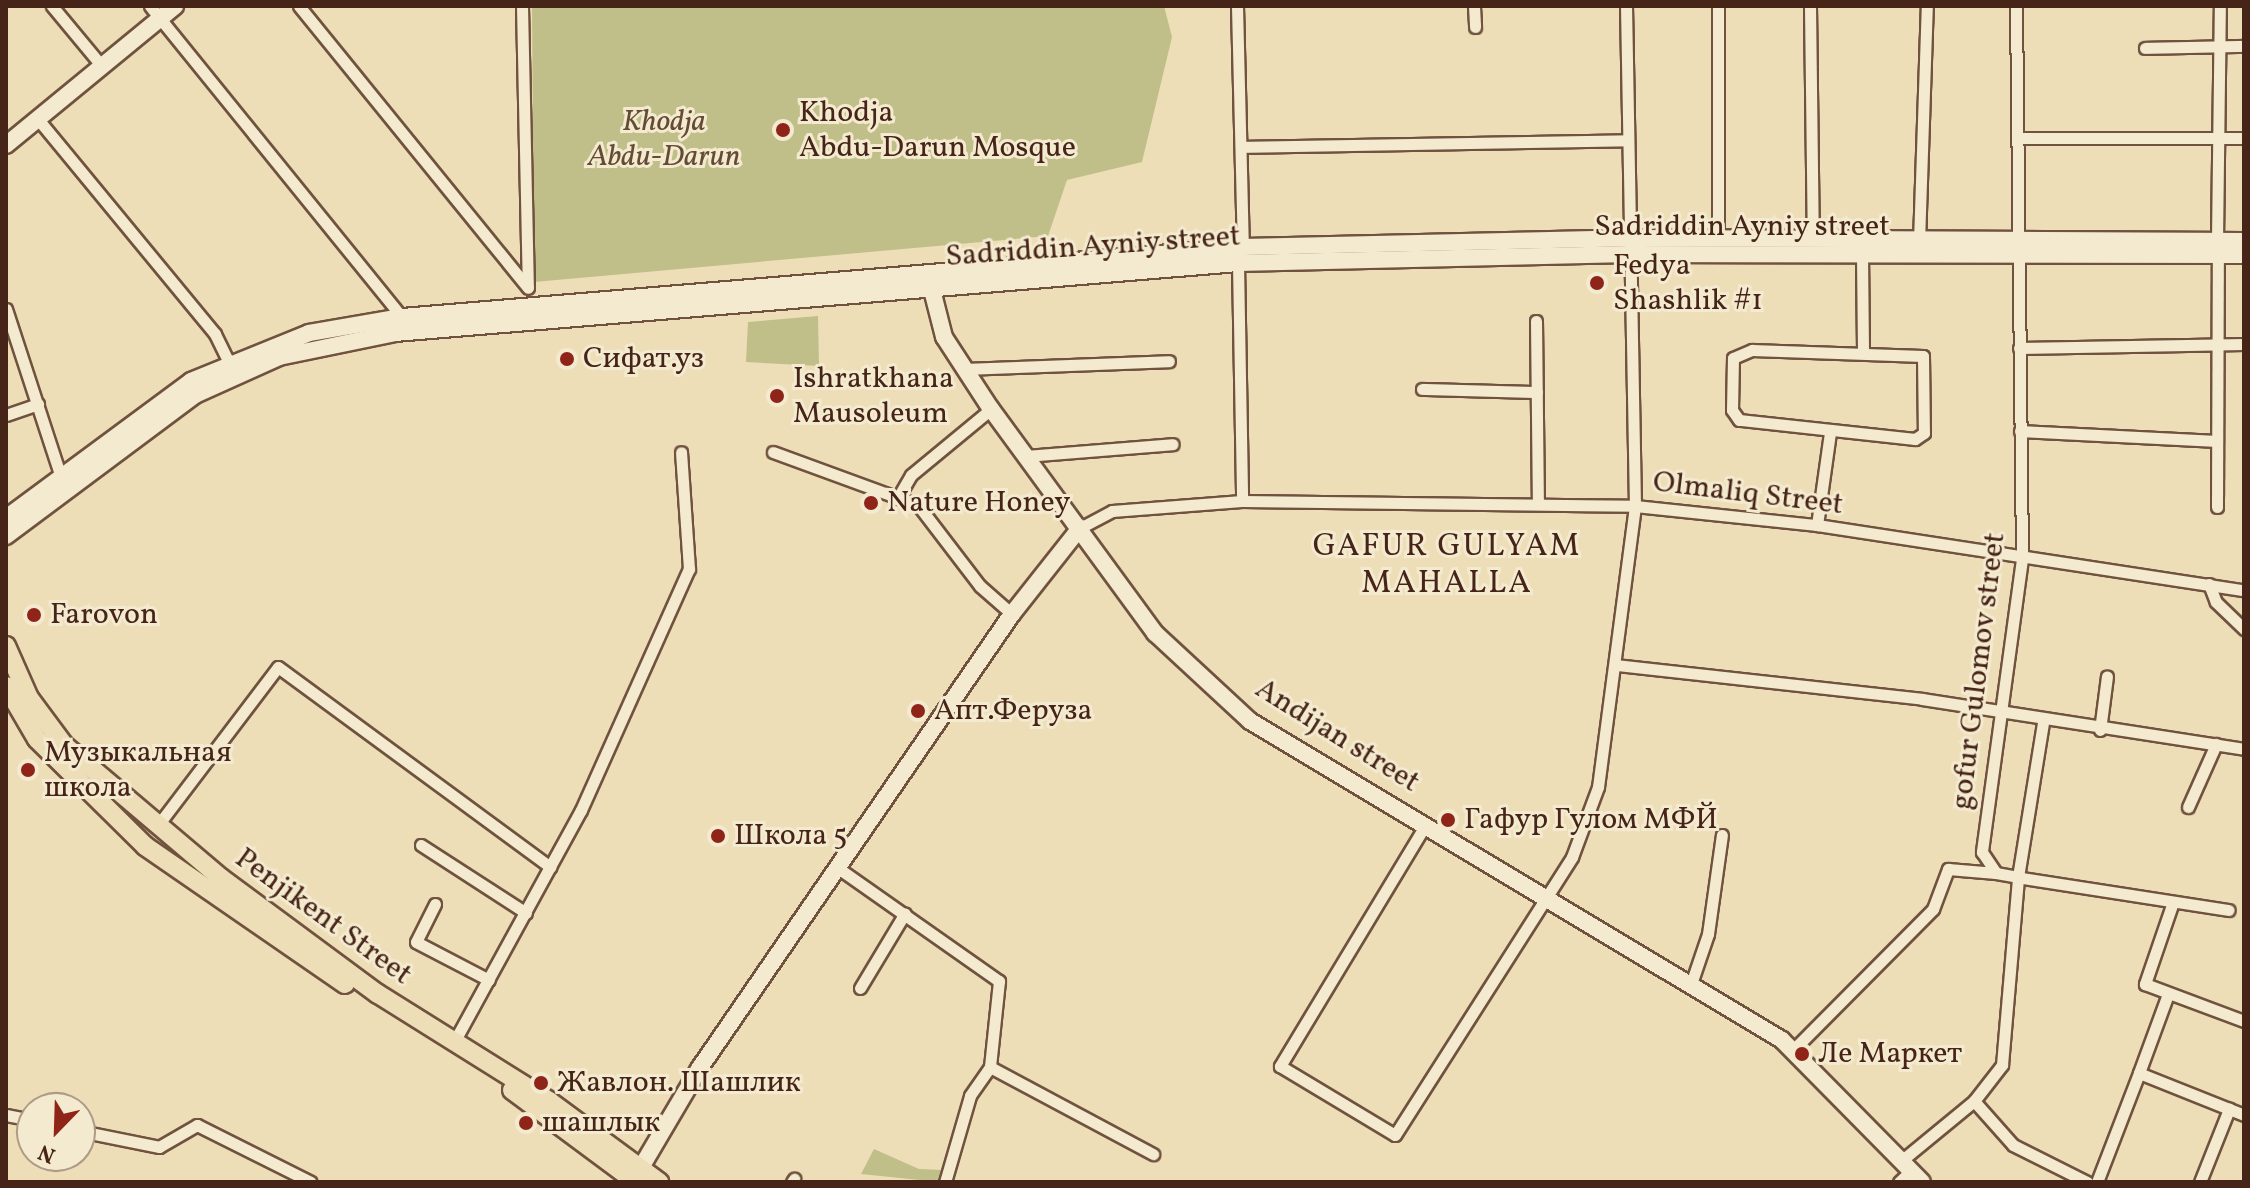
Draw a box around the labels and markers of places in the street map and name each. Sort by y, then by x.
place label: Khodja Abdu-Darun Mosque [799,95,1076,166]
marker: Khodja Abdu-Darun Mosque [774,121,792,139]
place label: Fedya Shashlik #1 [1613,248,1763,318]
marker: Fedya Shashlik #1 [1588,274,1606,292]
place label: Сифат.уз [583,341,704,377]
marker: Сифат.уз [558,350,576,368]
place label: Ishratkhana Mausoleum [793,361,954,432]
marker: Ishratkhana Mausoleum [768,387,786,405]
place label: Nature Honey [887,485,1071,521]
marker: Nature Honey [862,494,880,512]
place label: Farovon [50,597,158,633]
marker: Farovon [25,606,43,624]
place label: Апт.Феруза [934,693,1092,729]
marker: Апт.Феруза [909,702,927,720]
place label: Музыкальная школа [44,735,232,806]
marker: Музыкальная школа [19,761,37,779]
place label: Гафур Гулом МФЙ [1464,802,1718,838]
marker: Гафур Гулом МФЙ [1439,811,1457,829]
place label: Школа 5 [734,818,848,854]
marker: Школа 5 [709,827,727,845]
place label: Ле Маркет [1818,1036,1962,1072]
marker: Ле Маркет [1793,1045,1811,1063]
place label: Жавлон. Шашлик [557,1065,801,1101]
marker: Жавлон. Шашлик [532,1074,550,1092]
place label: шашлык [542,1105,660,1141]
marker: шашлык [517,1114,535,1132]

